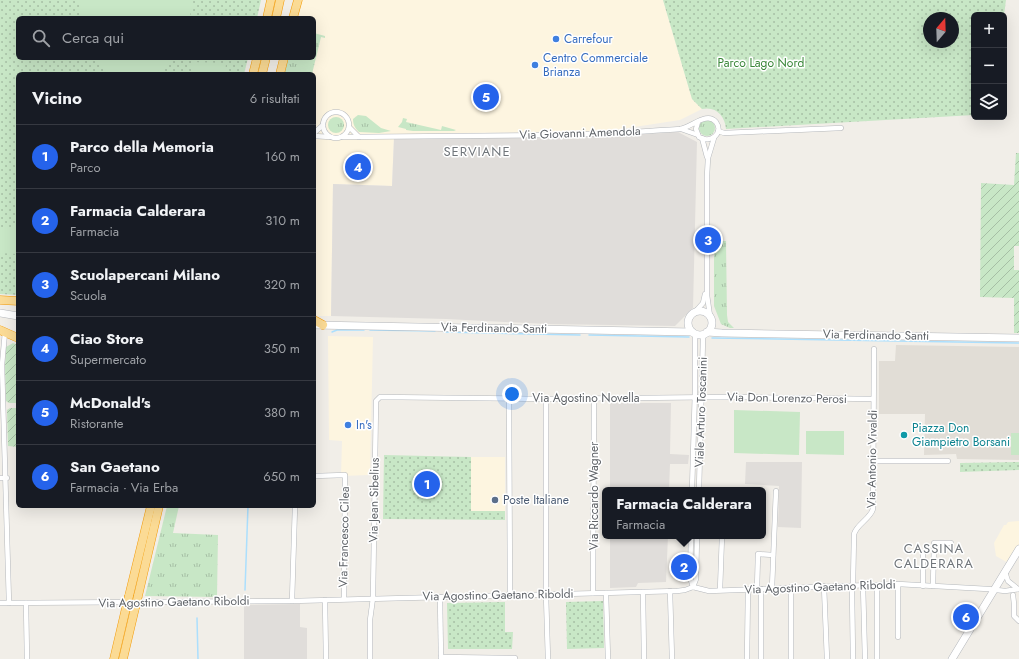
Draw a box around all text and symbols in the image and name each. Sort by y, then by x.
north arrow [923,12,959,48]
map controls [971,12,1007,120]
button: + [971,12,1007,48]
search box [16,16,316,60]
icon: search [30,27,52,49]
text: Cerca qui [62,27,124,49]
place label: Carrefour [564,30,614,48]
marker: Carrefour [551,34,561,44]
button: − [971,48,1007,84]
place label: Centro Commerciale Brianza [543,49,648,81]
park label: Parco Lago Nord [718,54,804,72]
marker: Centro Commerciale Brianza [530,60,540,70]
pin: 5 [473,82,499,112]
button: layers [971,84,1007,120]
text: Vicino [32,86,82,110]
text: 6 risultati [250,89,300,108]
street label: Via Giovanni Amendola [519,122,641,144]
text: Parco della Memoria [70,136,214,158]
district label: SERVIANE [443,142,511,161]
text: 1 [42,147,48,166]
text: 160 m [265,147,300,166]
pin: 4 [345,152,371,182]
text: Parco [70,158,101,177]
text: Farmacia Calderara [70,200,206,222]
text: 2 [41,211,49,230]
text: 310 m [265,211,300,230]
text: Farmacia [70,222,119,241]
pin: 3 [695,225,721,255]
text: Scuolapercani Milano [70,264,220,286]
text: 3 [41,275,49,294]
text: 320 m [264,275,300,294]
text: Scuola [70,286,107,305]
street label: Via Ferdinando Santi [441,318,547,338]
street label: Via Ferdinando Santi [823,325,929,345]
text: Ciao Store [70,328,144,350]
text: 4 [40,339,50,358]
text: 350 m [264,339,300,358]
text: Supermercato [70,350,146,369]
street label: Viale Arturo Toscanini [690,356,712,468]
your location [502,384,522,404]
street label: Via Don Lorenzo Perosi [727,388,847,408]
street label: Via Agostino Novella [532,389,640,407]
text: McDonald's [70,392,151,414]
text: 5 [41,403,49,422]
text: 380 m [264,403,300,422]
street label: Via Antonio Vivaldi [862,410,882,508]
text: Ristorante [70,414,123,433]
place label: In's [356,416,372,434]
place label: Piazza Don Giampietro Borsani [912,419,1010,451]
marker: In's [343,420,353,430]
marker: Piazza Don Giampietro Borsani [899,430,909,440]
street label: Via Riccardo Wagner [585,441,603,550]
text: San Gaetano [70,456,160,478]
street label: Via Jean Sibelius [364,457,384,543]
text: 6 [41,467,49,486]
text: 650 m [263,467,300,486]
pin: 1 [414,469,440,499]
text: Farmacia · Via Erba [70,478,178,497]
street label: Via Francesco Cilea [334,486,354,588]
popup [602,487,766,539]
place label: Poste Italiane [503,491,569,509]
text: Farmacia Calderara [616,493,752,515]
marker: Poste Italiane [490,495,500,505]
text: Farmacia [616,515,665,534]
district label: CASSINA CALDERARA [894,539,974,573]
pin: 2 [671,552,697,582]
street label: Via Agostino Gaetano Riboldi [744,575,896,599]
street label: Via Agostino Gaetano Riboldi [422,585,574,605]
street label: Via Agostino Gaetano Riboldi [98,592,250,612]
pin: 6 [953,602,979,632]

